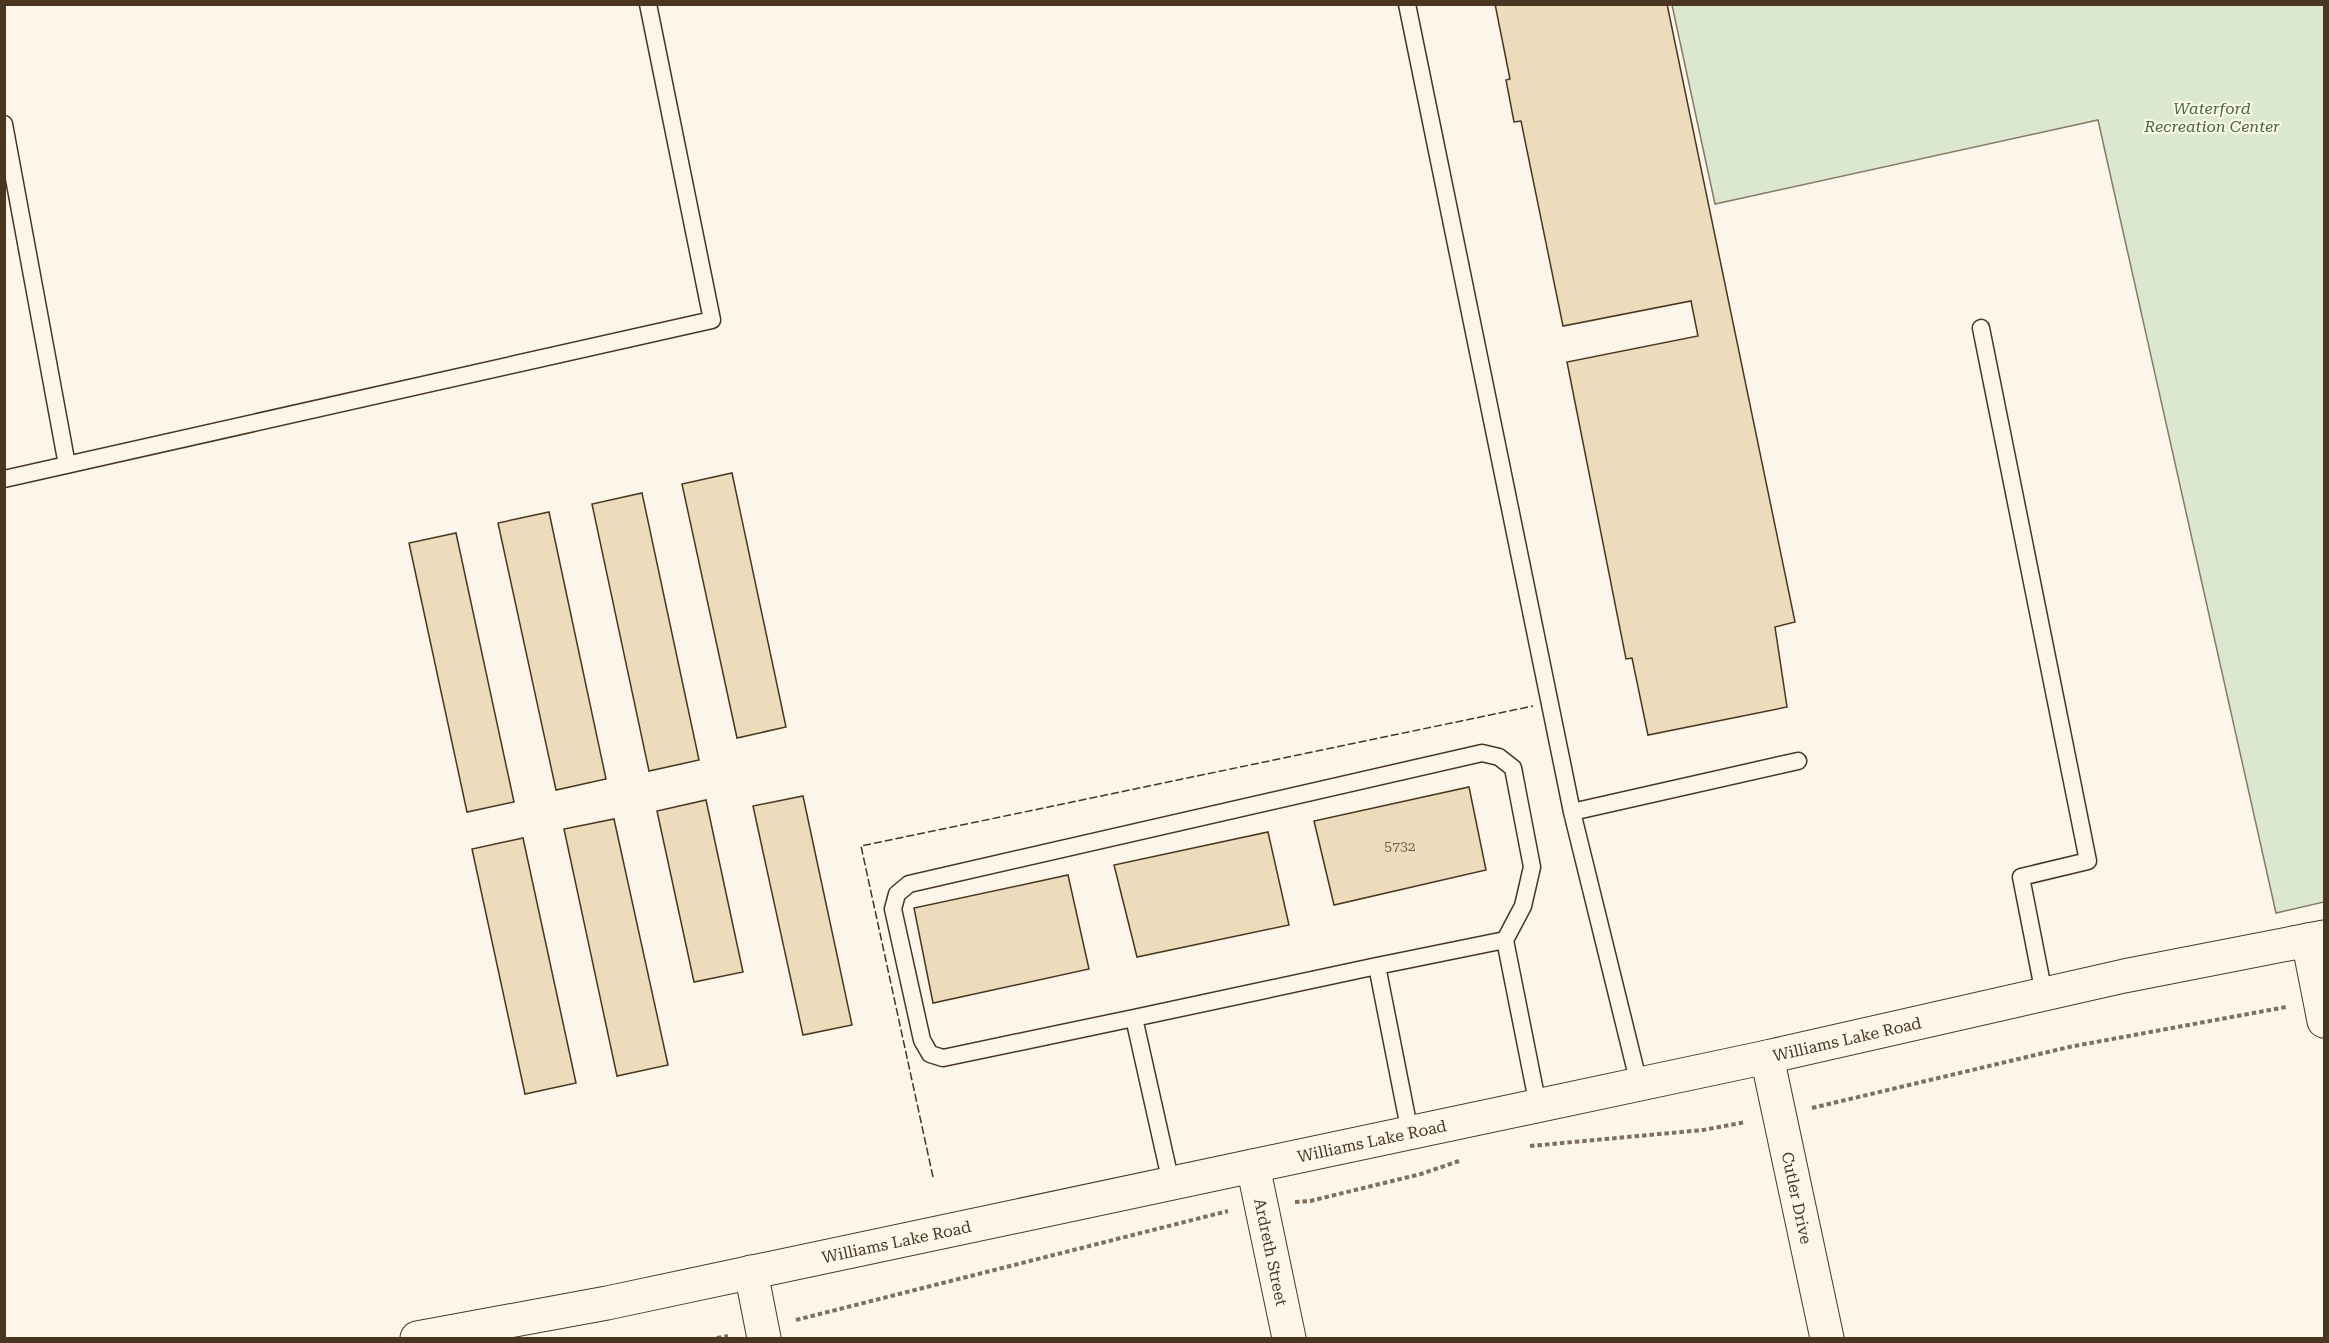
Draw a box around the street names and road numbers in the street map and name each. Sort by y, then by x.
street label: Williams Lake Road [1771,1013,1923,1065]
street label: Williams Lake Road [1296,1116,1448,1166]
street label: Cutler Drive [1778,1150,1816,1246]
street label: Ardreth Street [1251,1197,1292,1308]
street label: Williams Lake Road [820,1217,973,1267]

